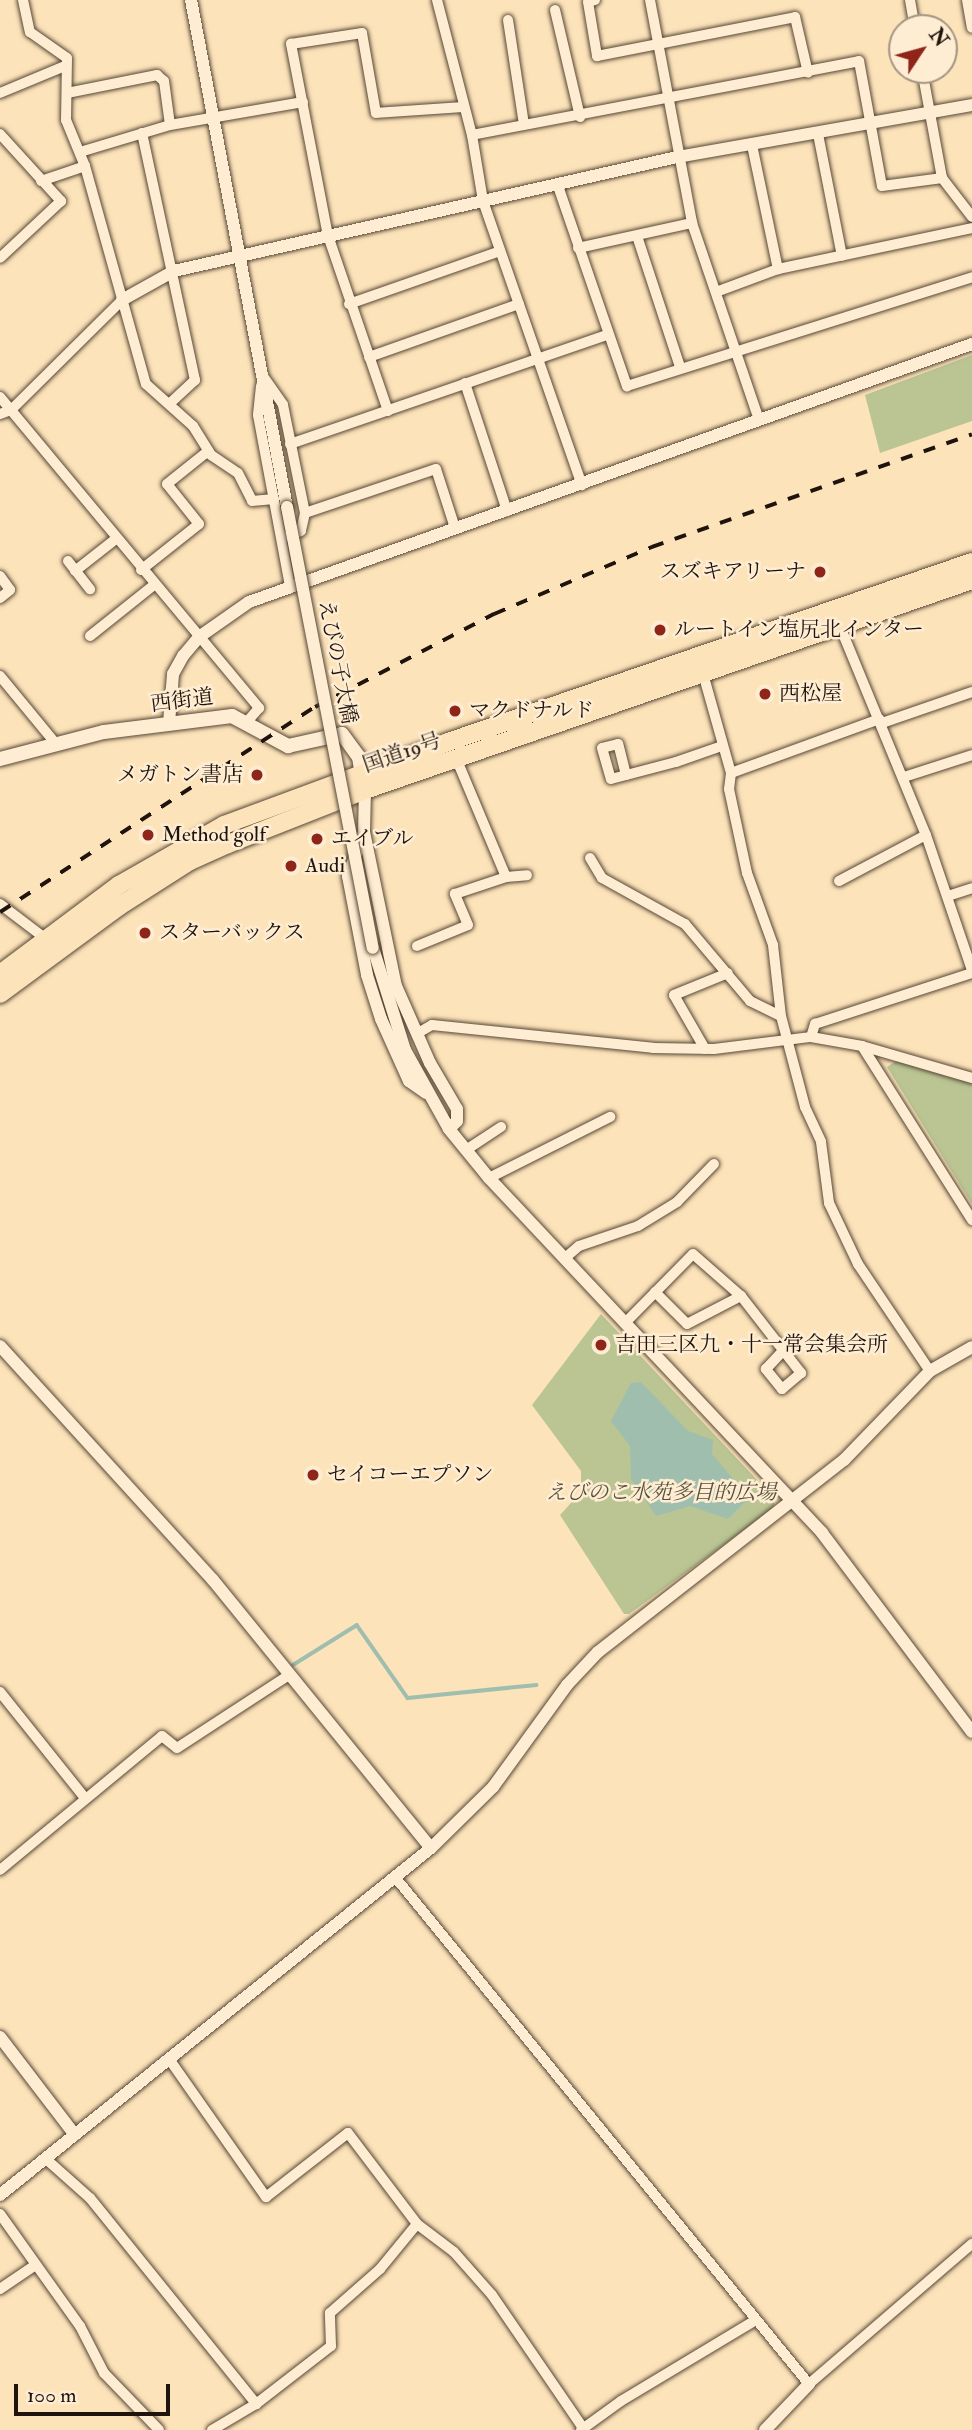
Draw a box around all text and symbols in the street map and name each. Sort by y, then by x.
north arrow [888,14,958,84]
text: N [924,24,953,52]
place label: スズキアリーナ [659,559,806,585]
marker: スズキアリーナ [812,564,828,580]
street label: えびの子大橋 [313,598,361,726]
place label: ルートイン塩尻北インター [674,617,926,643]
marker: ルートイン塩尻北インター [652,622,668,638]
place label: 西松屋 [779,681,842,707]
street label: 西街道 [149,685,215,717]
marker: 西松屋 [757,686,773,702]
place label: マクドナルド [469,698,595,724]
marker: マクドナルド [447,703,463,719]
street label: 国道19号 [360,728,444,778]
place label: メガトン書店 [117,762,243,788]
marker: メガトン書店 [249,767,265,783]
place label: Method golf [162,822,266,848]
place label: エイブル [331,826,415,852]
marker: Method golf [140,827,156,843]
marker: エイブル [309,831,325,847]
place label: Audi [305,853,345,879]
marker: Audi [283,858,299,874]
place label: スターバックス [159,920,306,946]
marker: スターバックス [137,925,153,941]
place label: 吉田三区九・十一常会集会所 [615,1332,888,1358]
marker: 吉田三区九・十一常会集会所 [593,1337,609,1353]
place label: セイコーエプソン [327,1462,495,1488]
marker: セイコーエプソン [305,1467,321,1483]
park label: えびのこ水苑多目的広場 [546,1480,776,1506]
scale bar [18,2370,173,2414]
text: 100 m [27,2382,77,2409]

